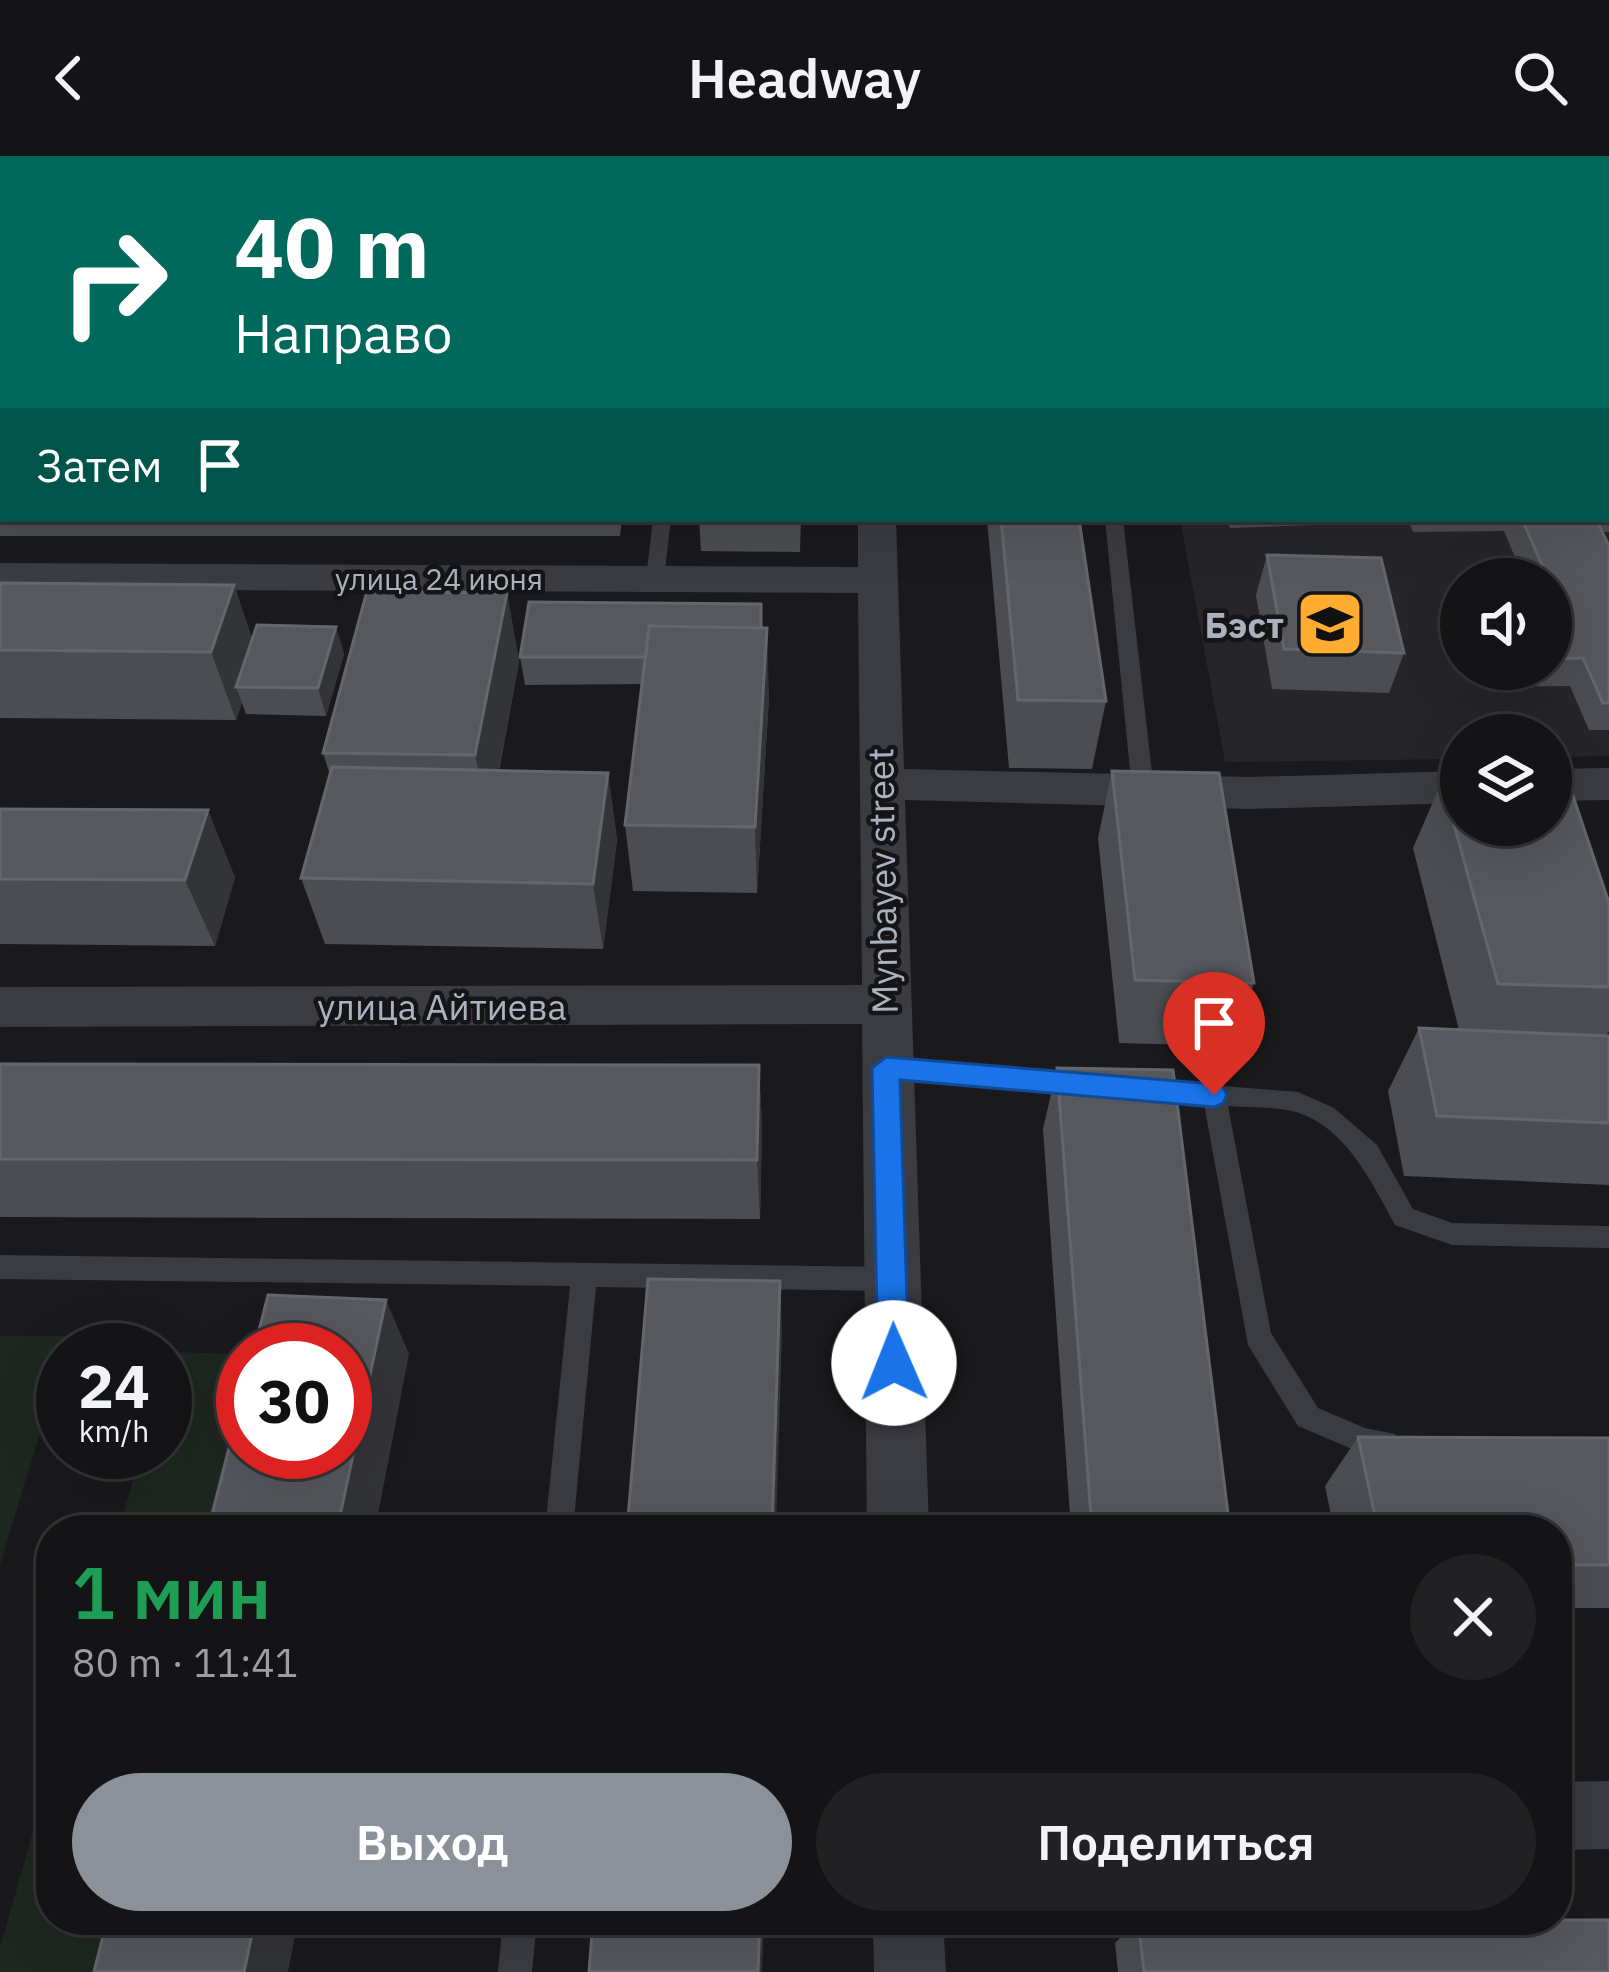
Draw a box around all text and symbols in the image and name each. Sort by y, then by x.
text: Headway [688,43,921,113]
icon: back [36,45,102,111]
icon: search [1507,45,1573,111]
text: 40 m [234,192,430,301]
icon: right [36,204,192,360]
text: Направо [234,298,452,368]
icon: arrive [187,432,253,498]
text: Затем [36,436,163,494]
map controls [1440,558,1572,846]
button: sound [1440,558,1572,690]
street label: улица 24 июня [335,559,543,598]
school or university icon: Бэст [1295,589,1365,659]
place label: Бэст [1204,601,1284,648]
button: layers [1440,714,1572,846]
street label: Mynbayev street [856,748,908,1014]
pin [1163,972,1265,1095]
street label: улица Айтиева [317,983,567,1030]
icon: arrive [1181,990,1247,1056]
position arrow [831,1300,957,1426]
speed limit sign: 30 [216,1323,372,1479]
text: 24 [78,1346,150,1425]
text: km/h [79,1411,149,1450]
text: 1 мин [72,1545,271,1639]
button: close [1410,1554,1536,1680]
text: 80 m · 11:41 [72,1637,298,1688]
button: Выход [72,1773,792,1911]
button: Поделиться [816,1773,1536,1911]

